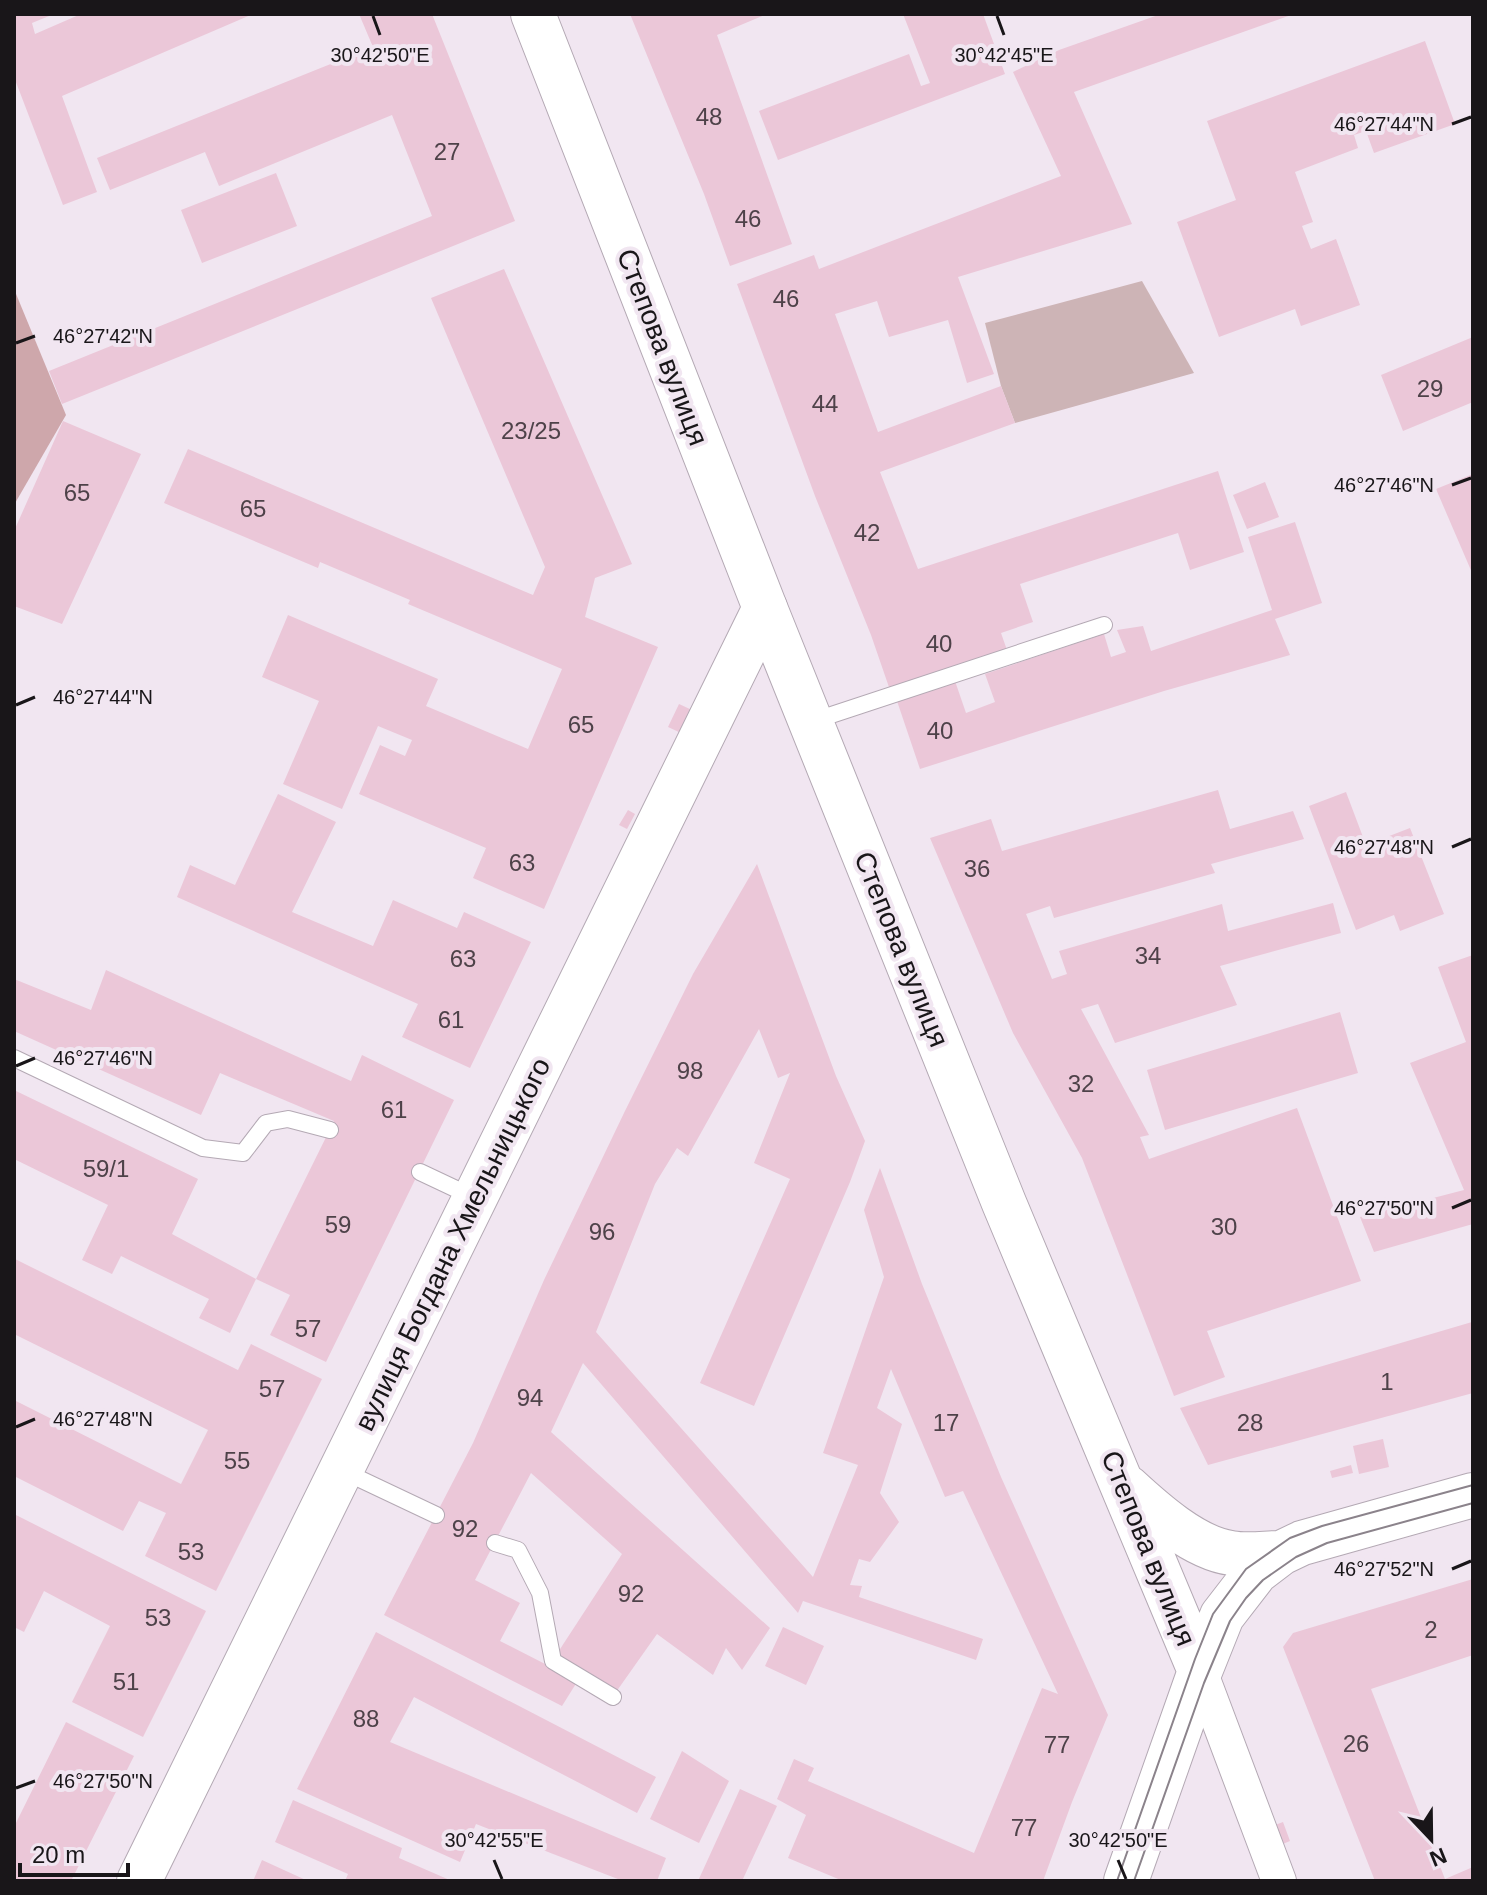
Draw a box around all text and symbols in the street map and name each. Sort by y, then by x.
text: 30°42'50"E [331,44,430,66]
text: 30°42'45"E [955,44,1054,66]
house number: 48 [696,103,722,130]
text: 46°27'44"N [1334,113,1434,135]
house number: 27 [434,138,460,165]
house number: 46 [735,205,761,232]
street label: Степова вулиця [611,245,714,450]
house number: 46 [773,285,799,312]
text: 46°27'42"N [53,325,153,347]
house number: 29 [1417,375,1443,402]
house number: 44 [812,390,838,417]
house number: 23/25 [501,417,561,444]
text: 46°27'46"N [1334,474,1434,496]
house number: 65 [64,479,90,506]
house number: 65 [240,495,266,522]
house number: 42 [854,519,880,546]
house number: 40 [926,630,952,657]
text: 46°27'44"N [53,686,153,708]
house number: 65 [568,711,594,738]
house number: 40 [927,717,953,744]
text: 46°27'48"N [1334,836,1434,858]
street label: Степова вулиця [848,847,955,1051]
house number: 63 [509,849,535,876]
house number: 36 [964,855,990,882]
house number: 34 [1135,942,1161,969]
house number: 63 [450,945,476,972]
house number: 61 [438,1006,464,1033]
text: 46°27'46"N [53,1047,153,1069]
street label: вулиця Богдана Хмельницького [348,1053,556,1436]
house number: 98 [677,1057,703,1084]
house number: 32 [1068,1070,1094,1097]
house number: 61 [381,1096,407,1123]
house number: 59/1 [83,1155,129,1182]
text: 46°27'50"N [1334,1197,1434,1219]
house number: 59 [325,1211,351,1238]
house number: 30 [1211,1213,1237,1240]
house number: 96 [589,1218,615,1245]
house number: 57 [295,1315,321,1342]
house number: 1 [1380,1368,1394,1395]
house number: 57 [259,1375,285,1402]
house number: 94 [517,1384,543,1411]
text: 46°27'48"N [53,1408,153,1430]
house number: 17 [933,1409,959,1436]
house number: 28 [1237,1409,1263,1436]
street label: Степова вулиця [1095,1446,1202,1650]
house number: 55 [224,1447,250,1474]
house number: 92 [452,1515,478,1542]
house number: 53 [178,1538,204,1565]
text: 46°27'52"N [1334,1558,1434,1580]
house number: 92 [618,1580,644,1607]
house number: 53 [145,1604,171,1631]
house number: 2 [1424,1616,1438,1643]
house number: 51 [113,1668,139,1695]
house number: 88 [353,1705,379,1732]
house number: 26 [1343,1730,1369,1757]
house number: 77 [1044,1731,1070,1758]
text: 46°27'50"N [53,1770,153,1792]
north arrow [1391,1799,1471,1879]
house number: 77 [1011,1814,1037,1841]
scale bar [20,1827,128,1877]
text: 30°42'55"E [445,1829,544,1851]
text: 30°42'50"E [1069,1829,1168,1851]
text: 20 m [32,1841,85,1868]
text: N [1426,1843,1450,1872]

